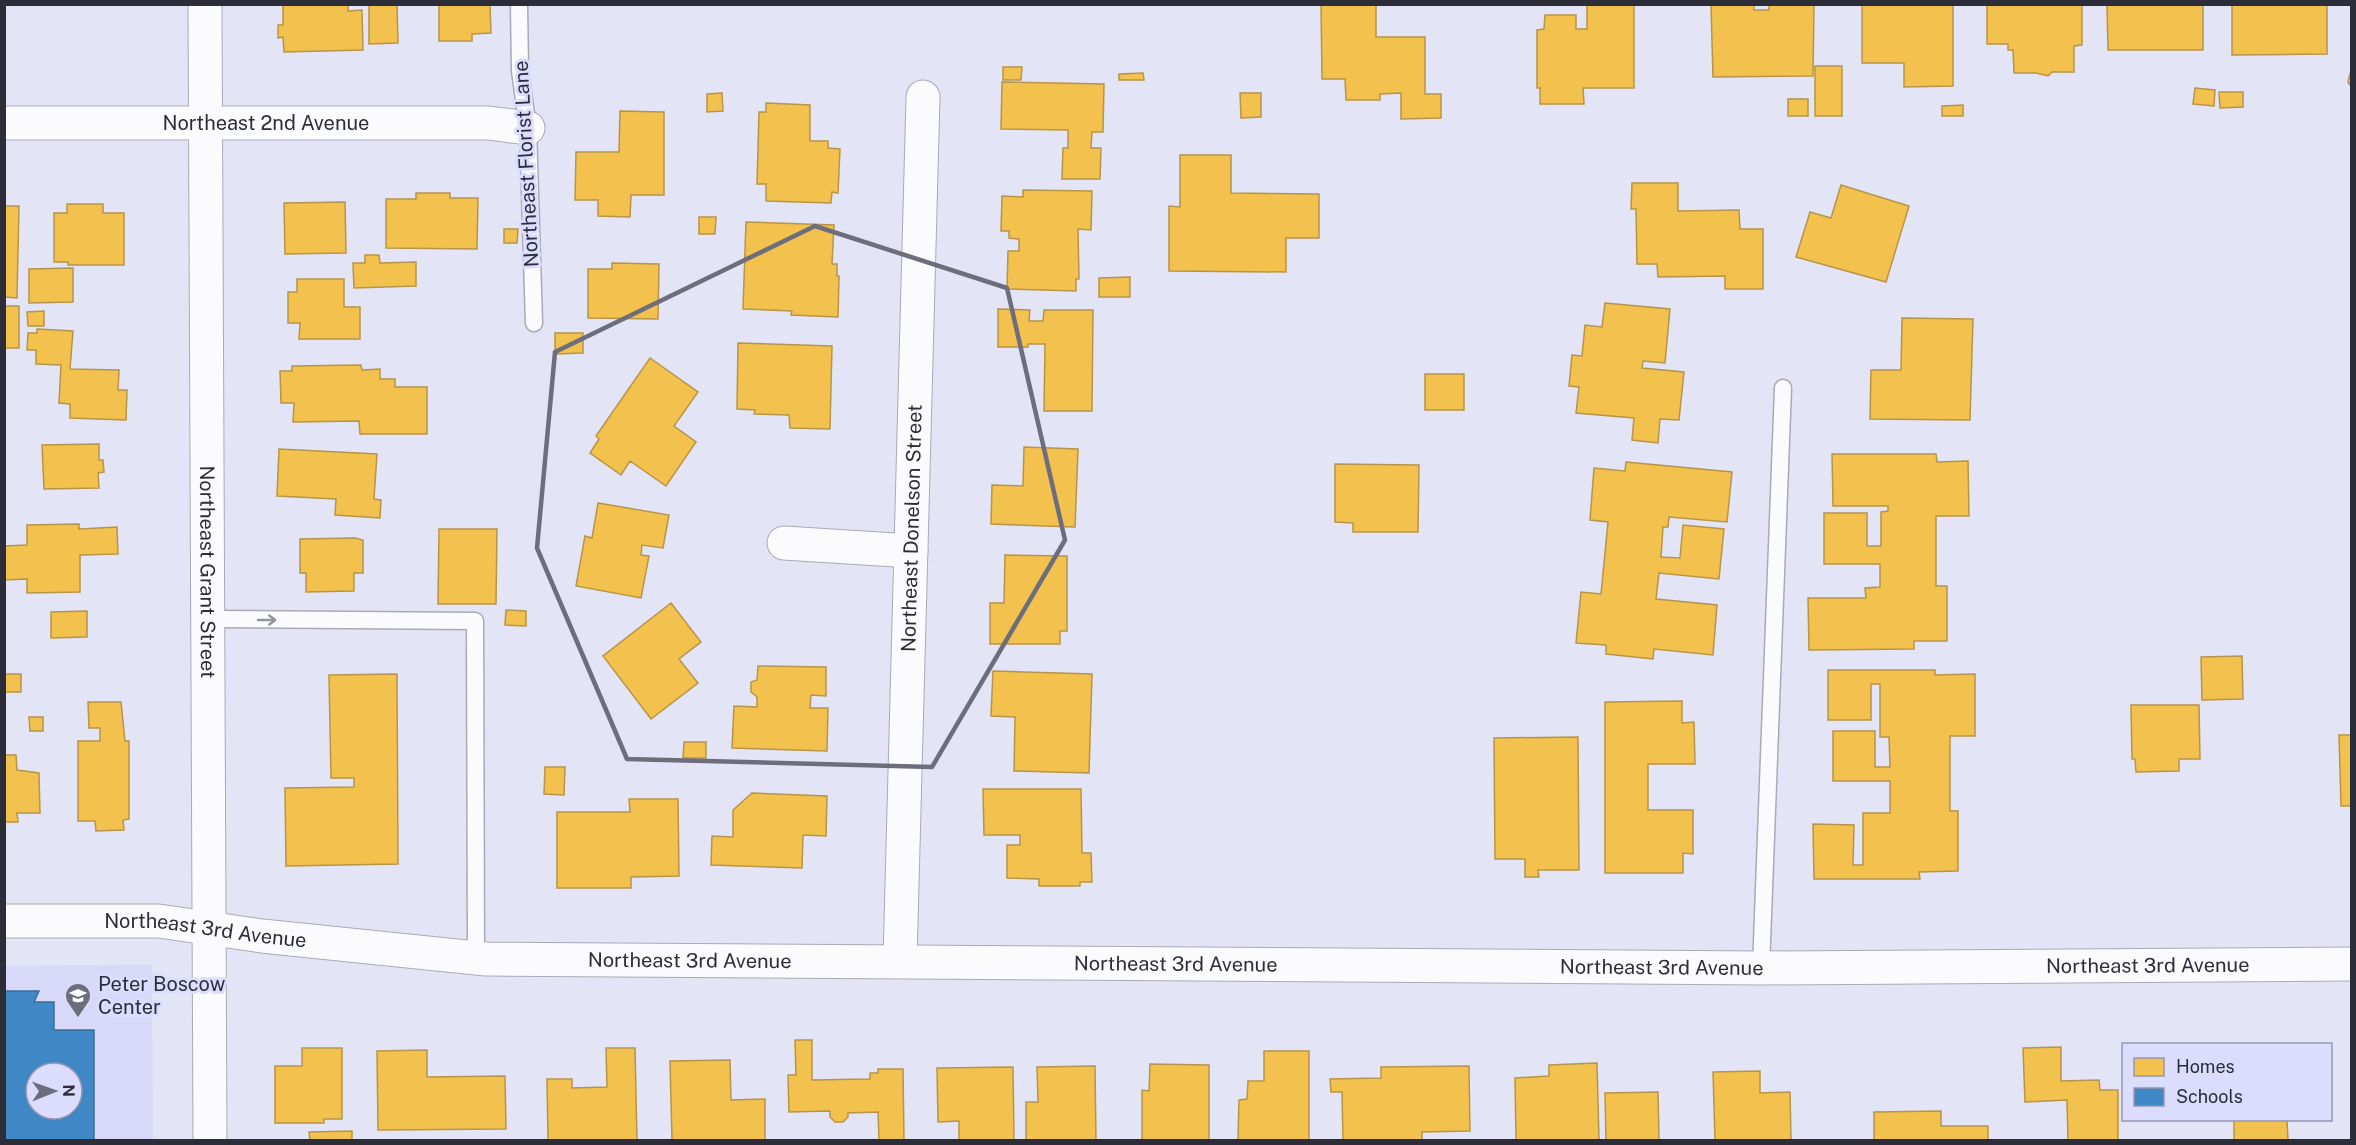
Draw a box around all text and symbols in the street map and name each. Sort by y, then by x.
street label: Northeast Florist Lane [509,60,543,268]
street label: Northeast 2nd Avenue [163,111,369,135]
street label: Northeast Donelson Street [896,404,927,652]
street label: Northeast Grant Street [195,465,220,679]
one-way arrow [256,614,276,626]
street label: Northeast 3rd Avenue [104,909,308,953]
street label: Northeast 3rd Avenue [588,948,792,973]
street label: Northeast 3rd Avenue [1074,951,1278,977]
street label: Northeast 3rd Avenue [2046,953,2250,978]
street label: Northeast 3rd Avenue [1560,955,1764,980]
place label: Peter Boscow Center [98,972,226,1019]
school or university icon: Peter Boscow Center [63,981,93,1019]
legend [2122,1043,2332,1121]
text: Homes [2176,1056,2235,1077]
north arrow [24,1061,84,1121]
text: N [59,1084,78,1097]
text: Schools [2176,1086,2243,1107]

